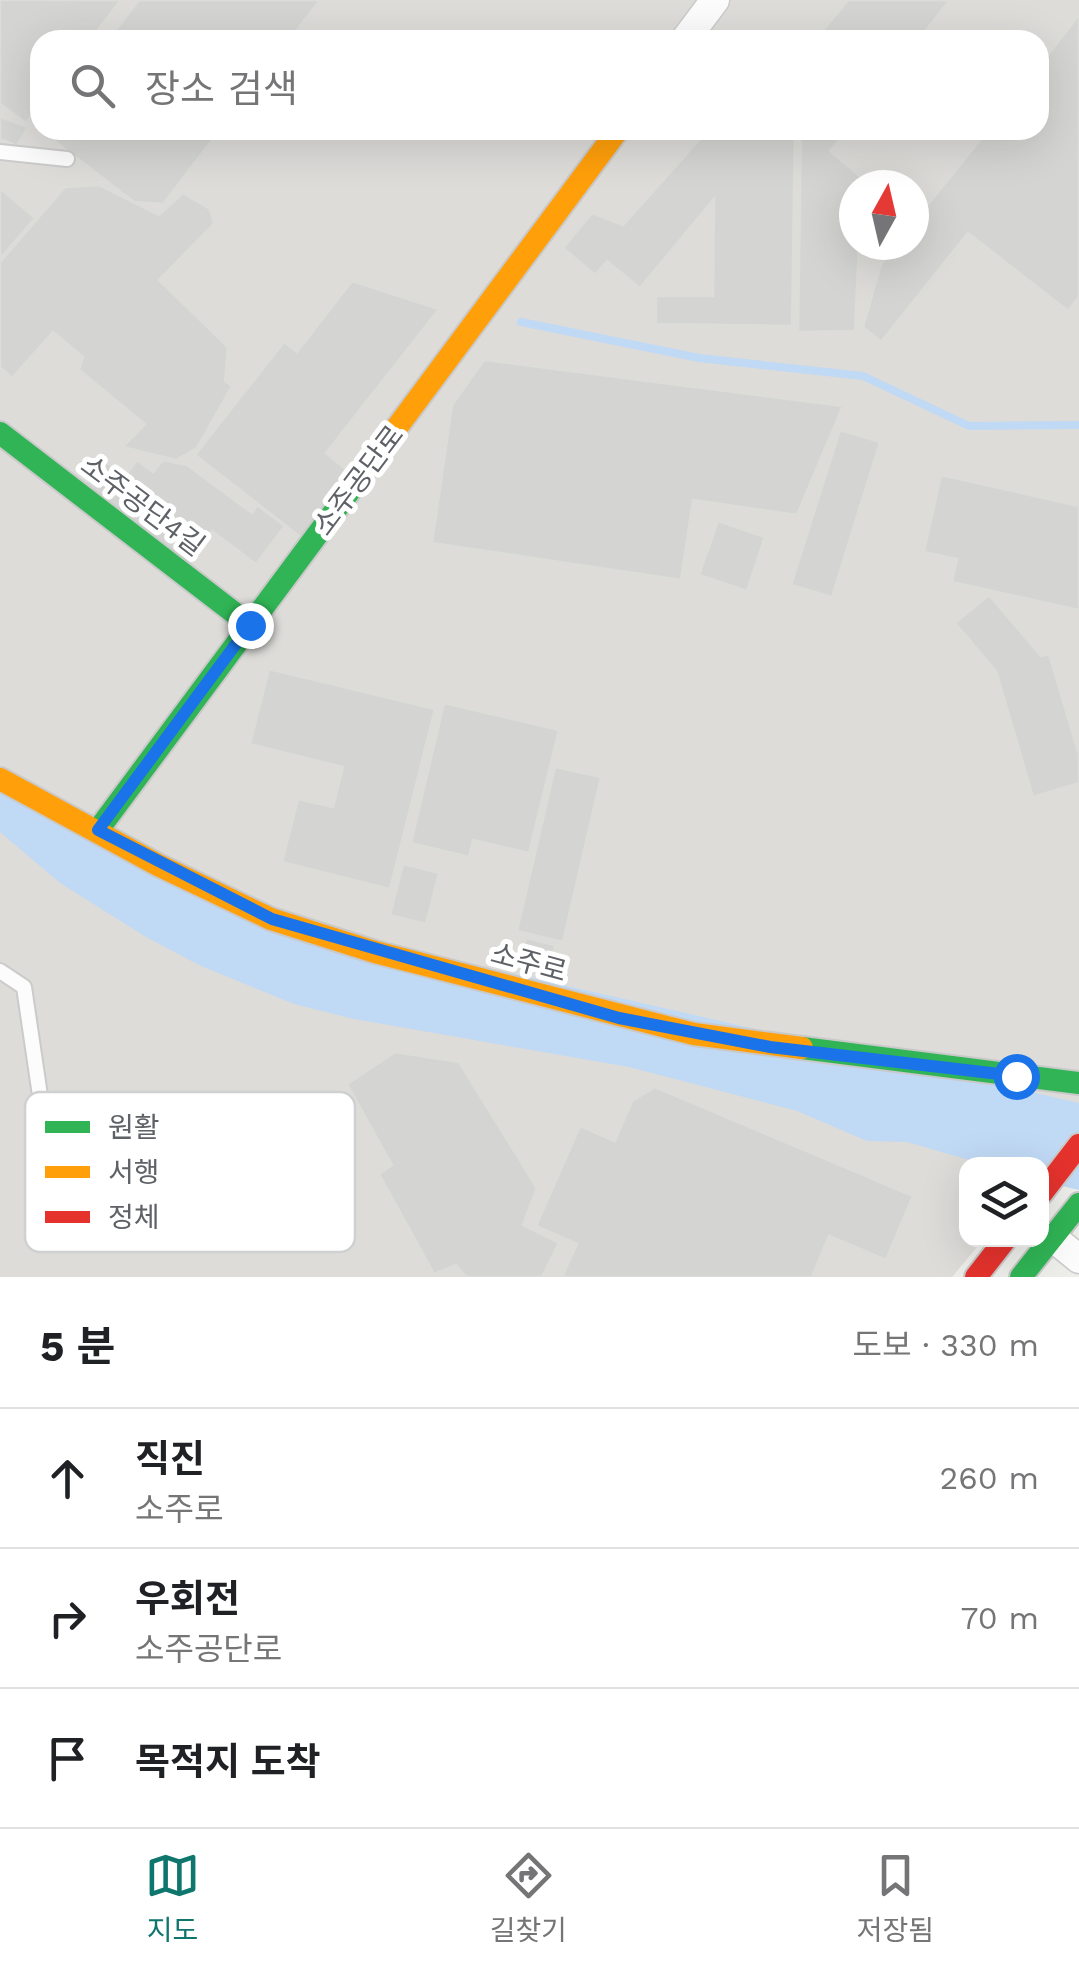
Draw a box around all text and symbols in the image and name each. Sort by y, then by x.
search box [30,30,1049,140]
icon: search [65,58,120,113]
text: 장소 검색 [145,67,298,111]
north arrow [839,170,929,260]
street label: 소주공단로 [306,419,410,542]
street label: 소주공단4길 [74,448,211,562]
route end [228,603,274,649]
street label: 소주로 [487,937,570,988]
route start [994,1054,1040,1100]
legend [25,1092,355,1252]
text: 원활 [108,1111,160,1144]
text: 서행 [108,1156,160,1189]
map controls [959,1157,1049,1247]
button: layers [959,1157,1049,1247]
text: 정체 [108,1201,160,1234]
text: 5 분 [40,1322,115,1371]
text: 도보 · 330 m [852,1326,1039,1364]
text: 직진 [135,1437,205,1481]
icon: ahead [40,1451,95,1506]
text: 260 m [940,1459,1039,1497]
text: 소주로 [135,1490,223,1528]
text: 우회전 [135,1577,240,1621]
icon: right [40,1591,95,1646]
text: 70 m [960,1599,1039,1637]
text: 소주공단로 [135,1630,282,1668]
icon: arrive [40,1731,95,1786]
text: 목적지 도착 [135,1740,321,1784]
tab: 지도 [145,1848,200,1948]
tab: 길찾기 [490,1848,567,1948]
tab: 저장됨 [857,1848,934,1948]

